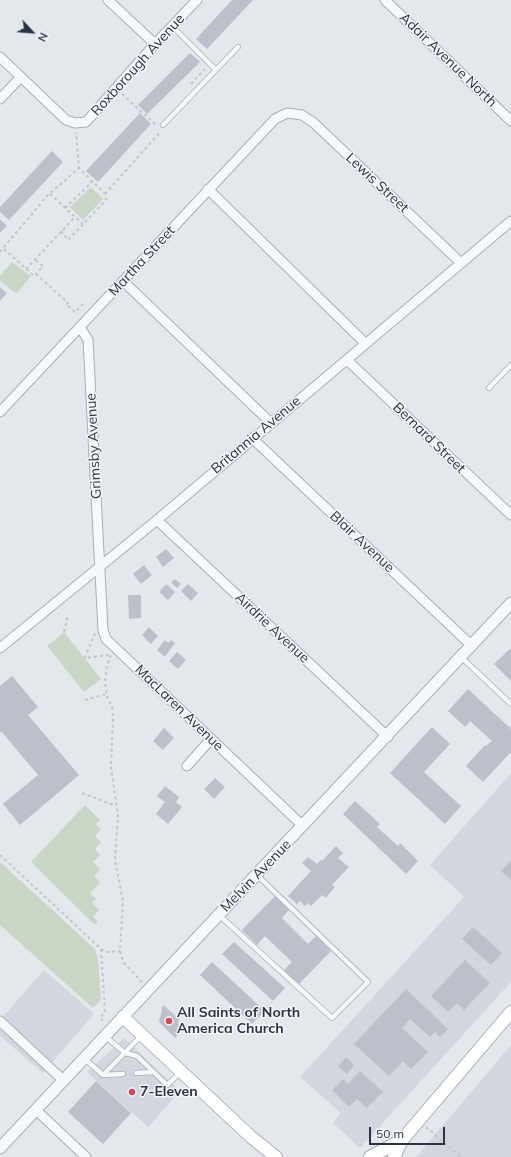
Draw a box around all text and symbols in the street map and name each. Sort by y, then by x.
street label: Adair Avenue North [396,9,500,111]
street label: Roxborough Avenue [88,11,188,119]
north arrow [12,12,52,52]
text: N [35,30,51,44]
street label: Lewis Street [342,150,412,216]
street label: Martha Street [105,222,179,300]
street label: Grimsby Avenue [83,393,105,499]
street label: Britannia Avenue [208,393,304,477]
street label: Bernard Street [389,399,469,477]
street label: Blair Avenue [326,508,398,576]
street label: Airdrie Avenue [231,589,313,667]
street label: MacLaren Avenue [131,661,227,755]
street label: Melvin Avenue [217,836,295,916]
place label: All Saints of North America Church [177,1005,300,1038]
marker: All Saints of North America Church [164,1016,174,1026]
place label: 7-Eleven [140,1084,198,1100]
marker: 7-Eleven [127,1087,137,1097]
scale bar [371,1119,447,1145]
text: 50 m [376,1126,404,1141]

